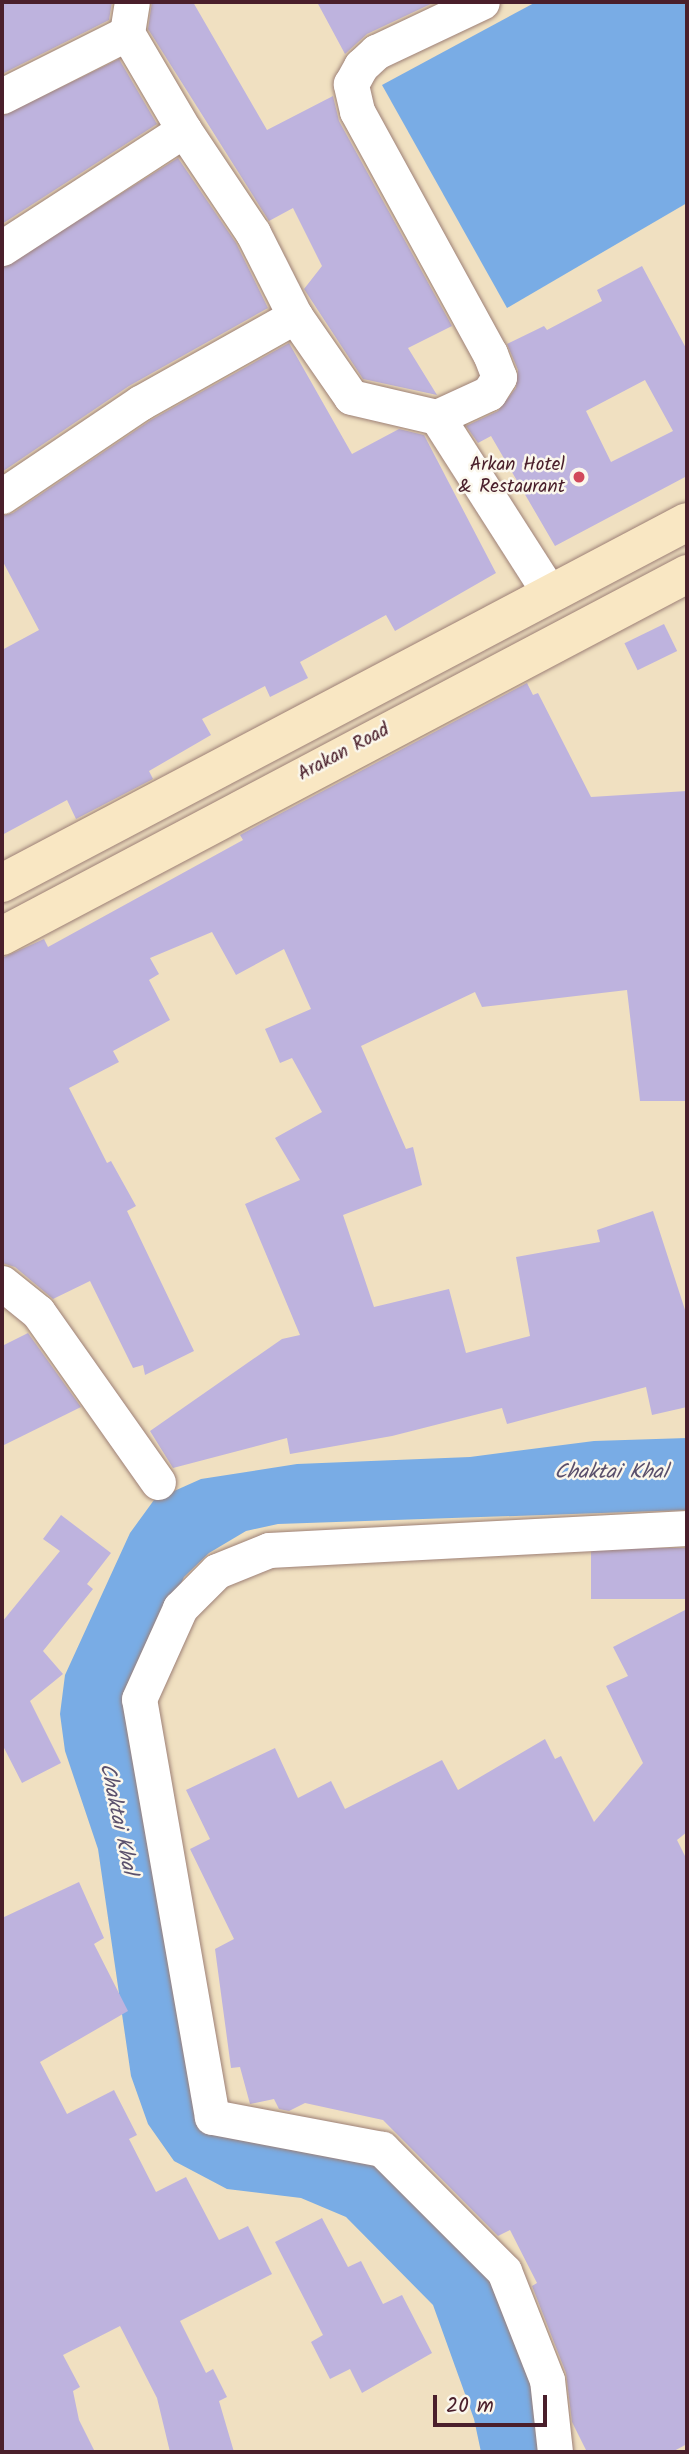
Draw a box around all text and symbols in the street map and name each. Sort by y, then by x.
place label: Arkan Hotel & Restaurant [458,455,565,499]
marker: Arkan Hotel & Restaurant [571,469,587,485]
street label: Arakan Road [294,719,394,787]
water label: Chaktai Khal [554,1460,668,1486]
water label: Chaktai Khal [93,1761,141,1877]
scale bar [437,2380,551,2424]
text: 20 m [446,2390,494,2423]

